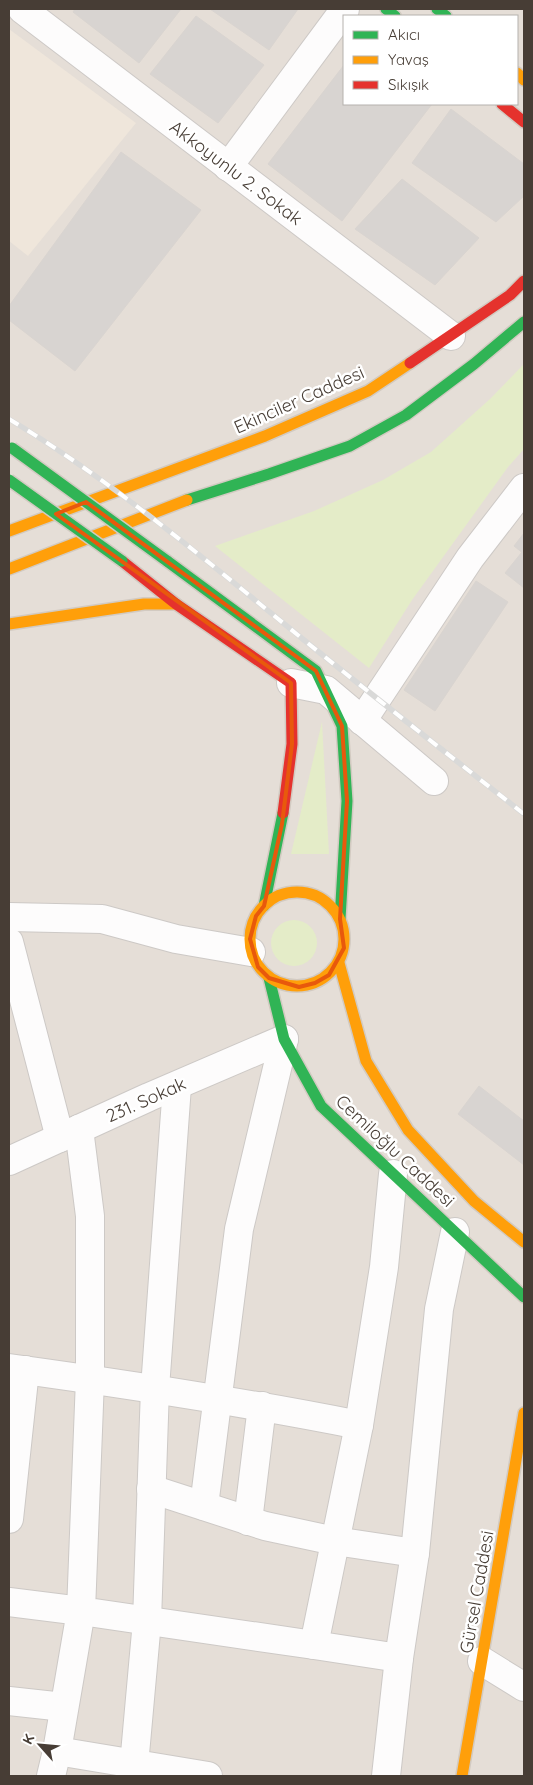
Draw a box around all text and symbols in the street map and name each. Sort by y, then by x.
legend [343,15,518,105]
text: Akıcı [388,25,420,44]
text: Yavaş [388,50,429,69]
text: Sıkışık [388,75,429,94]
street label: Akkoyunlu 2. Sokak [165,115,307,230]
street label: Ekinciler Caddesi [230,361,368,439]
street label: 231. Sokak [102,1072,189,1127]
street label: Cemiloğlu Caddesi [331,1090,460,1212]
street label: Gürsel Caddesi [454,1529,499,1655]
north arrow [15,1720,65,1770]
text: K [18,1731,39,1747]

